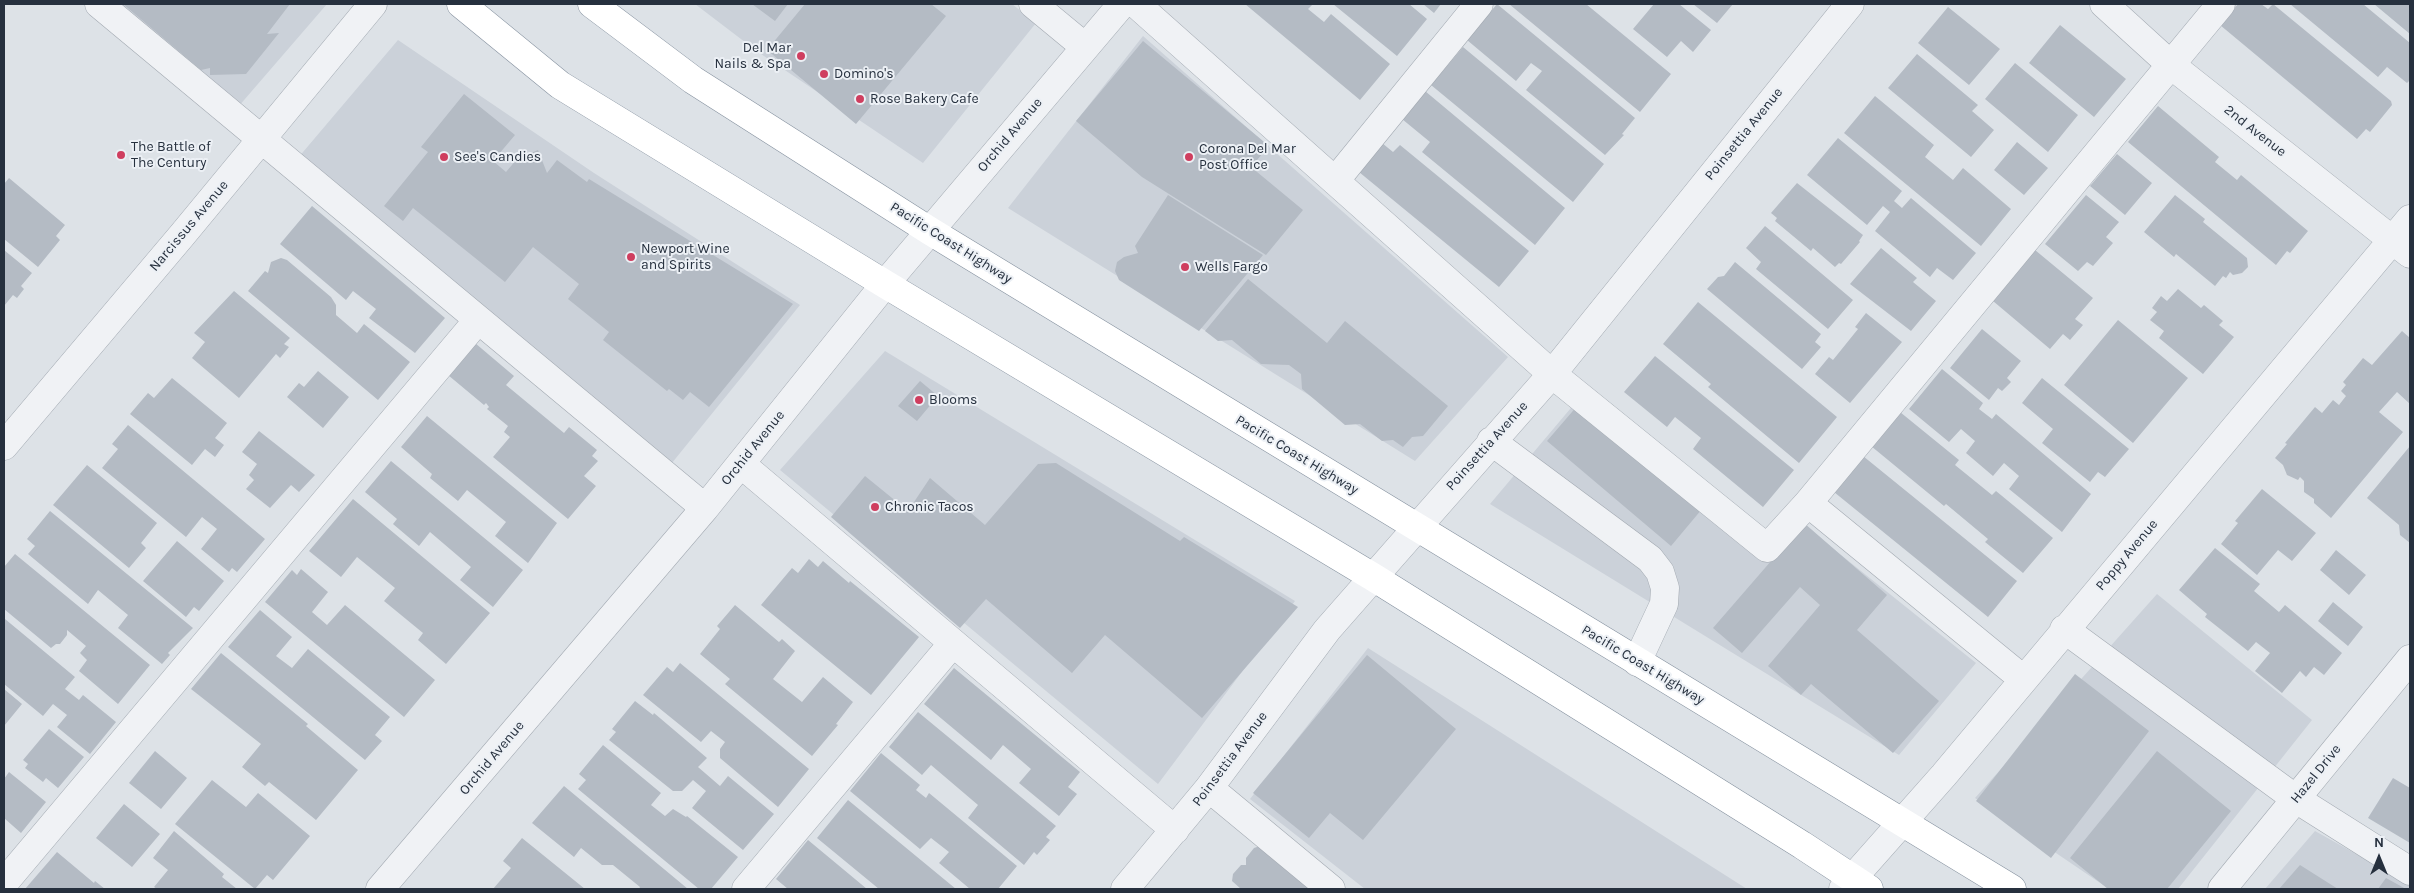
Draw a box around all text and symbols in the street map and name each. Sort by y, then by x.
place label: Del Mar Nails & Spa [714,40,791,72]
marker: Del Mar Nails & Spa [795,50,807,62]
place label: Domino's [834,66,894,82]
marker: Domino's [818,68,830,80]
street label: Poinsettia Avenue [1701,84,1787,184]
place label: Rose Bakery Cafe [870,91,979,107]
marker: Rose Bakery Cafe [854,93,866,105]
street label: Orchid Avenue [974,95,1046,175]
street label: 2nd Avenue [2221,102,2289,160]
place label: The Battle of The Century [131,139,211,172]
place label: Corona Del Mar Post Office [1199,141,1296,174]
marker: The Battle of The Century [115,149,127,161]
place label: See's Candies [454,149,541,165]
marker: See's Candies [438,151,450,163]
marker: Corona Del Mar Post Office [1183,151,1195,163]
street label: Narcissus Avenue [146,177,232,275]
street label: Pacific Coast Highway [887,199,1015,287]
place label: Newport Wine and Spirits [641,241,730,274]
marker: Newport Wine and Spirits [625,251,637,263]
place label: Wells Fargo [1195,259,1268,275]
marker: Wells Fargo [1179,261,1191,273]
place label: Blooms [929,392,977,408]
marker: Blooms [913,394,925,406]
street label: Poinsettia Avenue [1442,398,1532,494]
street label: Orchid Avenue [718,407,788,489]
street label: Pacific Coast Highway [1232,412,1362,498]
place label: Chronic Tacos [885,499,974,515]
marker: Chronic Tacos [869,501,881,513]
street label: Poppy Avenue [2092,516,2162,594]
street label: Pacific Coast Highway [1578,622,1708,708]
street label: Poinsettia Avenue [1189,708,1271,810]
street label: Orchid Avenue [456,718,528,798]
street label: Hazel Drive [2287,741,2345,807]
north arrow [2354,833,2404,883]
text: N [2374,834,2384,851]

